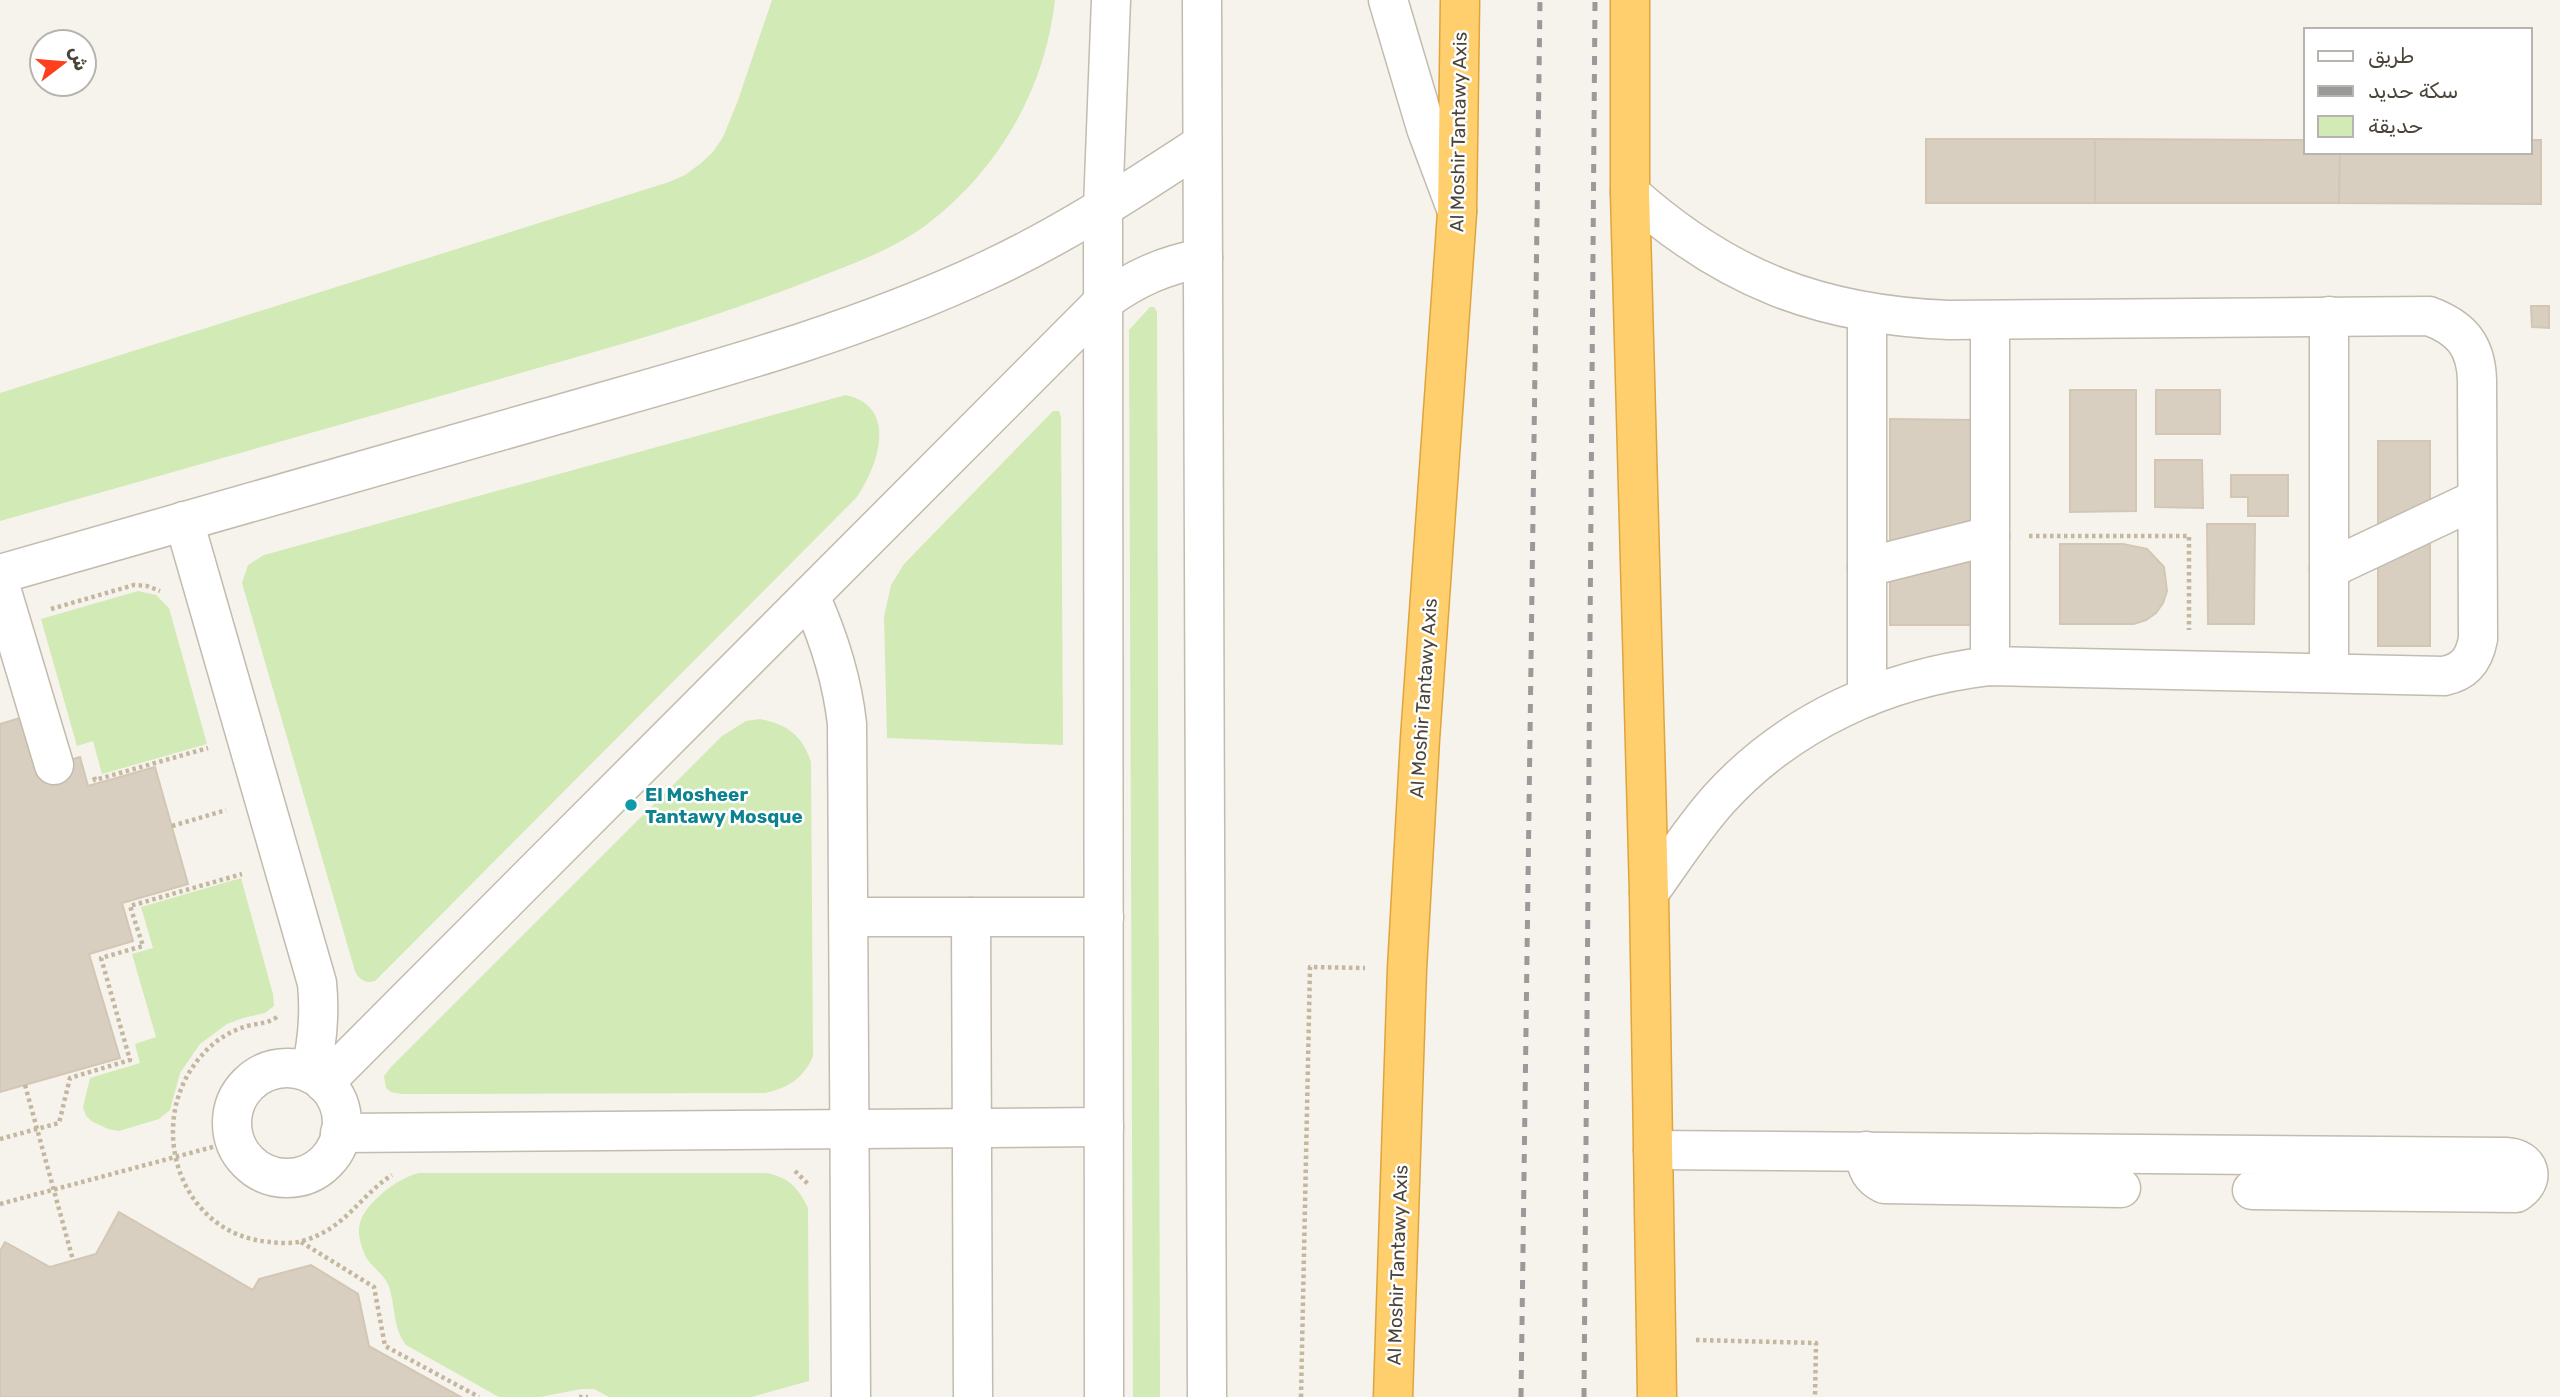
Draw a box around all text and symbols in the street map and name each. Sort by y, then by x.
north arrow [28,28,98,98]
legend [2304,28,2532,154]
street label: Al Moshir Tantawy Axis [1445,32,1472,232]
text: طريق [2368,43,2414,68]
text: ش [64,44,93,73]
text: سكة حديد [2368,78,2458,103]
text: حديقة [2368,113,2423,138]
street label: Al Moshir Tantawy Axis [1405,597,1442,799]
place label: El Mosheer Tantawy Mosque [645,783,803,828]
marker: El Mosheer Tantawy Mosque [623,797,639,813]
street label: Al Moshir Tantawy Axis [1383,1164,1412,1366]

